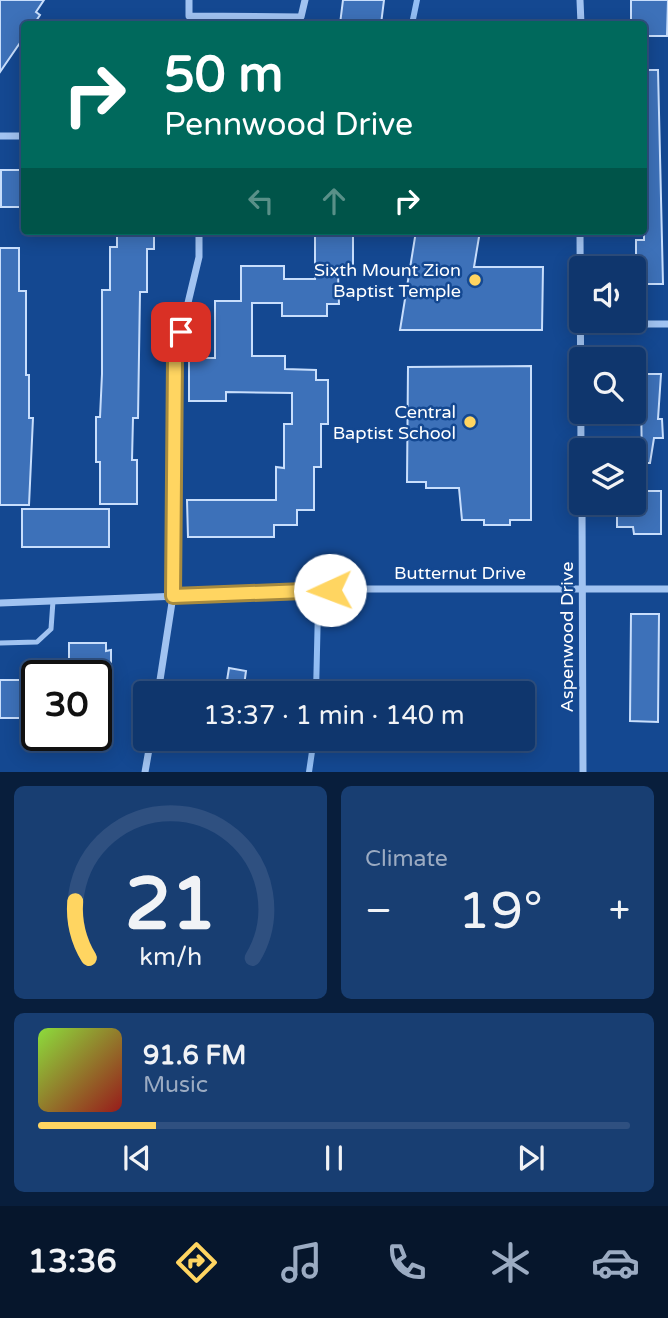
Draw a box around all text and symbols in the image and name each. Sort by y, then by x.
text: 50 m [164,46,283,105]
icon: right [49,49,140,140]
text: Pennwood Drive [164,106,413,144]
icon: left [242,182,280,220]
icon: ahead [315,182,353,220]
icon: right [388,182,426,220]
map controls [569,256,646,515]
button: sound [569,256,646,333]
place label: Sixth Mount Zion Baptist Temple [314,259,461,302]
marker: Sixth Mount Zion Baptist Temple [467,272,483,288]
pin [151,302,211,362]
icon: arrive [162,313,200,351]
button: search [569,347,646,424]
place label: Central Baptist School [333,401,456,444]
marker: Central Baptist School [462,414,478,430]
button: layers [569,438,646,515]
position arrow [293,553,367,627]
street label: Butternut Drive [394,562,526,584]
street label: Aspenwood Drive [556,562,578,712]
speed limit sign: 30 [21,660,112,751]
text: 13:37 · 1 min · 140 m [203,700,465,731]
text: Climate [365,845,448,873]
text: 21 [125,862,216,950]
text: 19° [458,880,543,943]
text: − [365,888,392,934]
text: + [609,888,630,934]
text: km/h [139,942,202,972]
text: 91.6 FM [143,1040,246,1071]
text: Music [143,1071,208,1099]
icon: previous [118,1139,156,1177]
icon: pause [315,1139,353,1177]
icon: next [512,1139,550,1177]
icon: directions [172,1238,221,1287]
icon: music [277,1238,326,1287]
icon: phone [382,1238,431,1287]
icon: climate [486,1238,535,1287]
icon: car [591,1238,640,1287]
text: 13:36 [28,1243,117,1281]

